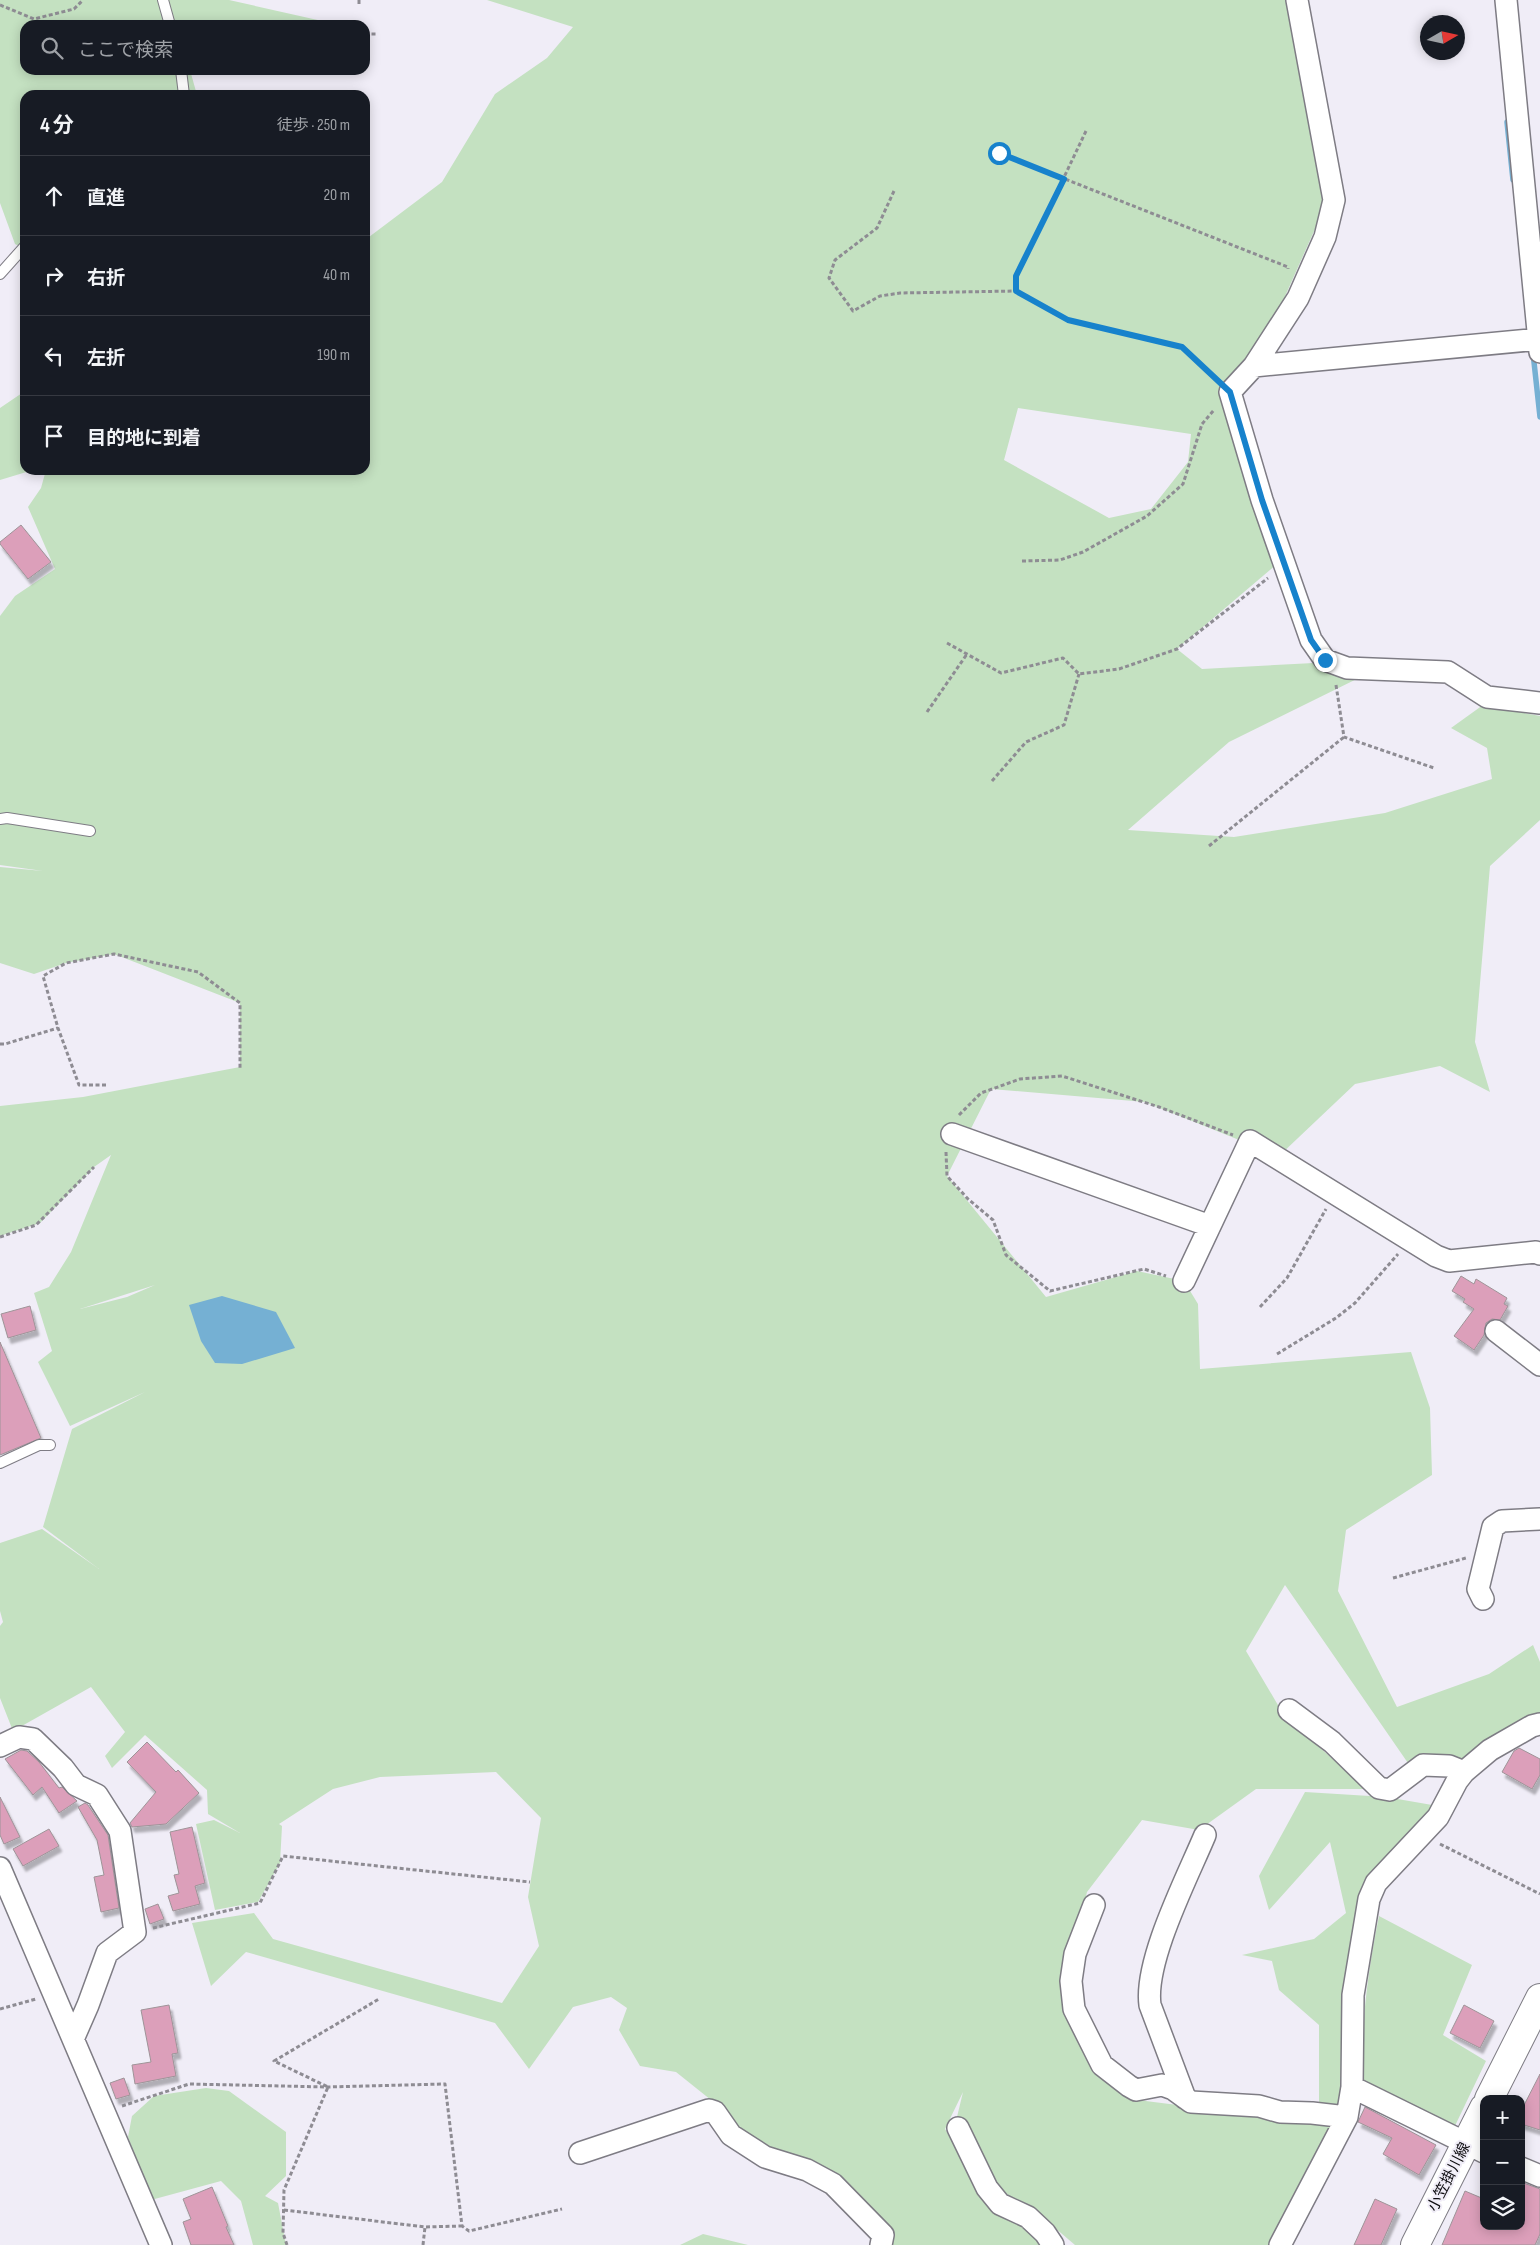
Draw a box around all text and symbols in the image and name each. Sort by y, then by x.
north arrow [1420,15,1465,60]
search box [20,20,370,75]
icon: search [38,34,66,62]
text: ここで検索 [78,39,173,62]
text: 4 分 [40,113,74,138]
text: 徒歩 · 250 m [277,116,350,135]
route start [988,142,1011,165]
icon: ahead [40,182,68,210]
text: 20 m [323,186,350,205]
text: 直進 [87,187,125,210]
icon: right [40,262,68,290]
text: 40 m [323,266,350,285]
text: 右折 [87,267,125,290]
icon: left [40,342,68,370]
text: 190 m [317,346,350,365]
text: 左折 [87,347,125,370]
icon: arrive [40,422,68,450]
text: 目的地に到着 [87,427,201,450]
route end [1314,649,1337,672]
map controls [1480,2095,1525,2230]
button: + [1480,2095,1525,2140]
street label: 小笠掛川線 [1424,2139,1474,2215]
button: − [1480,2140,1525,2185]
button: layers [1480,2185,1525,2230]

